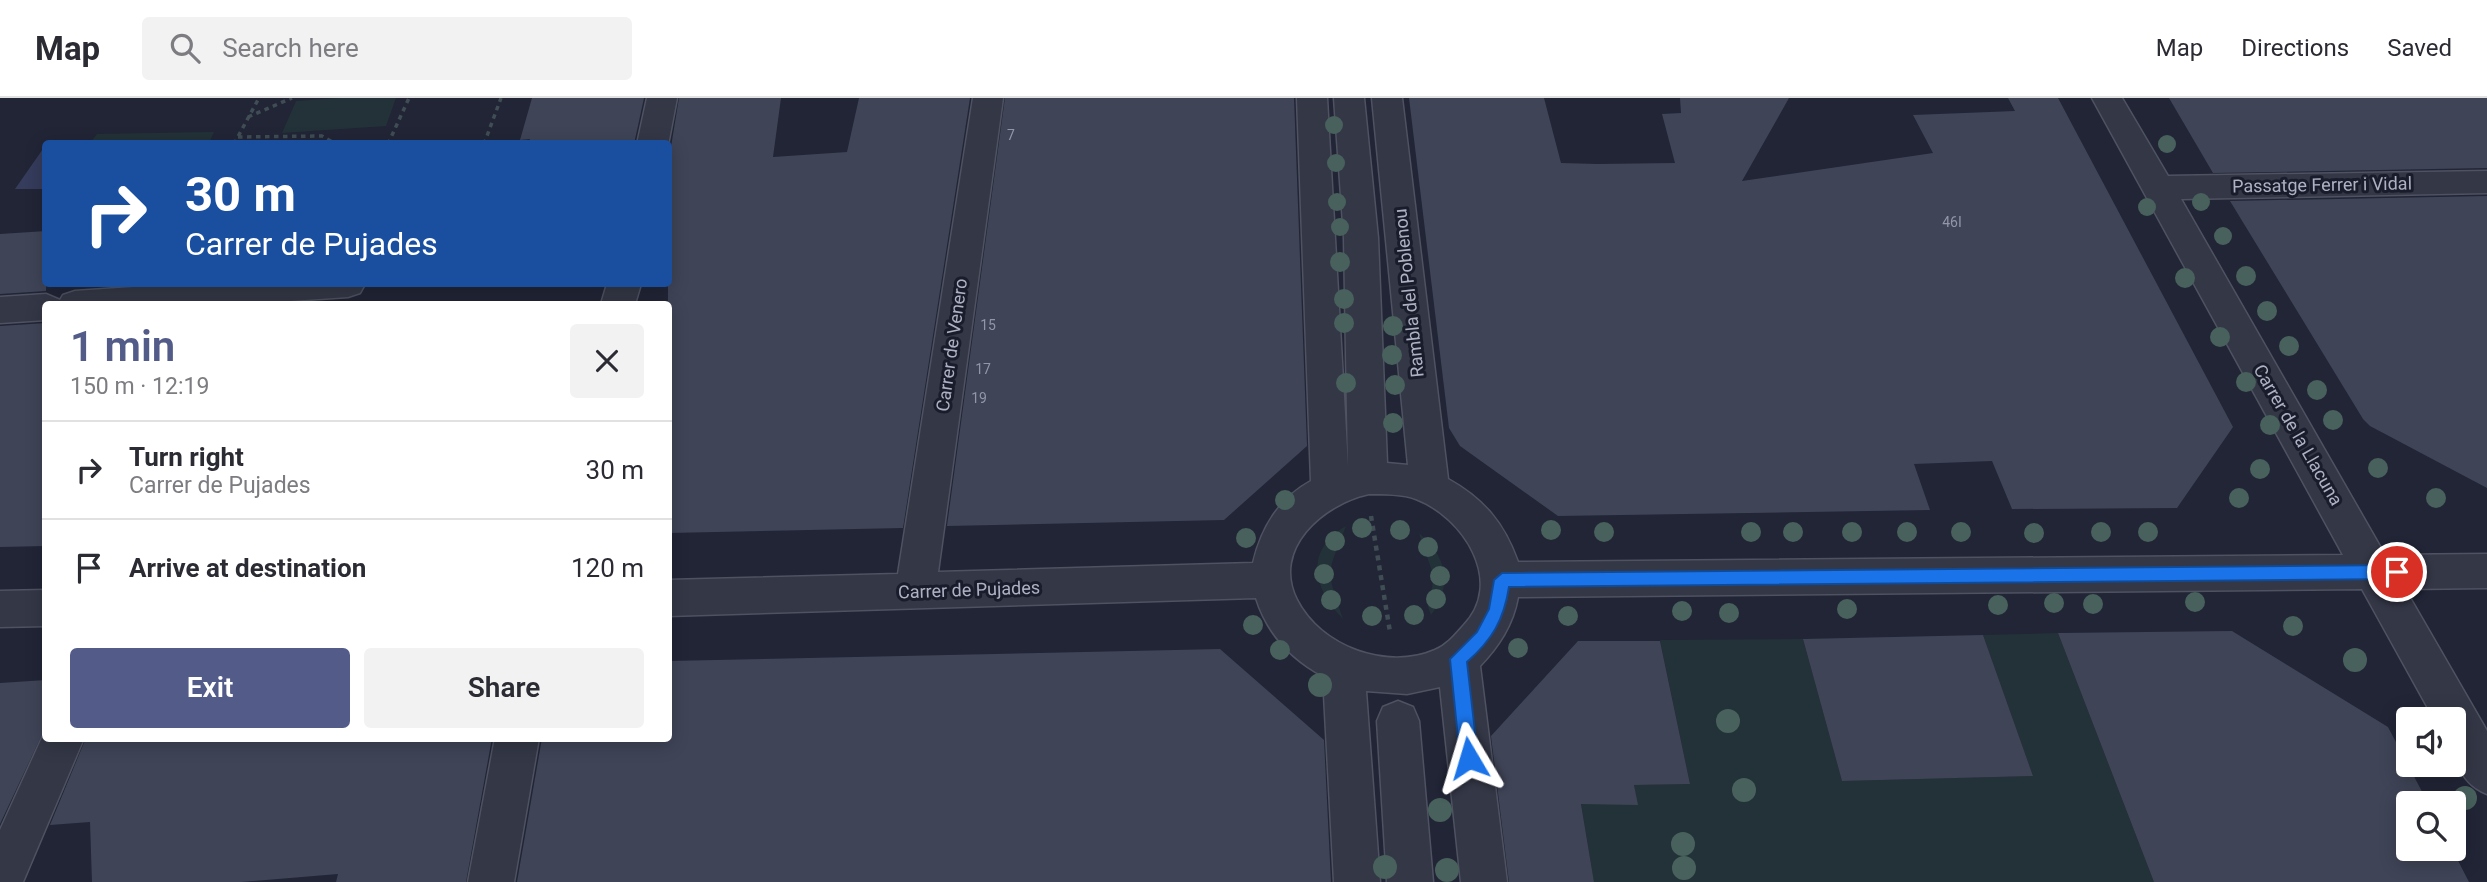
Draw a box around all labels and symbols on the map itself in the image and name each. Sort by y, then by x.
house number: 7 [1007,127,1015,143]
street label: Passatge Ferrer i Vidal [2232,172,2412,197]
street label: Rambla del Poblenou [1389,208,1428,378]
house number: 46I [1942,214,1962,230]
street label: Carrer de Venero [932,277,971,413]
house number: 15 [980,317,996,333]
street label: Carrer de la Llacuna [2249,360,2347,509]
house number: 17 [975,361,991,377]
house number: 19 [971,390,987,406]
pin [2367,542,2427,602]
street label: Carrer de Pujades [898,577,1040,602]
position arrow [1432,721,1506,795]

